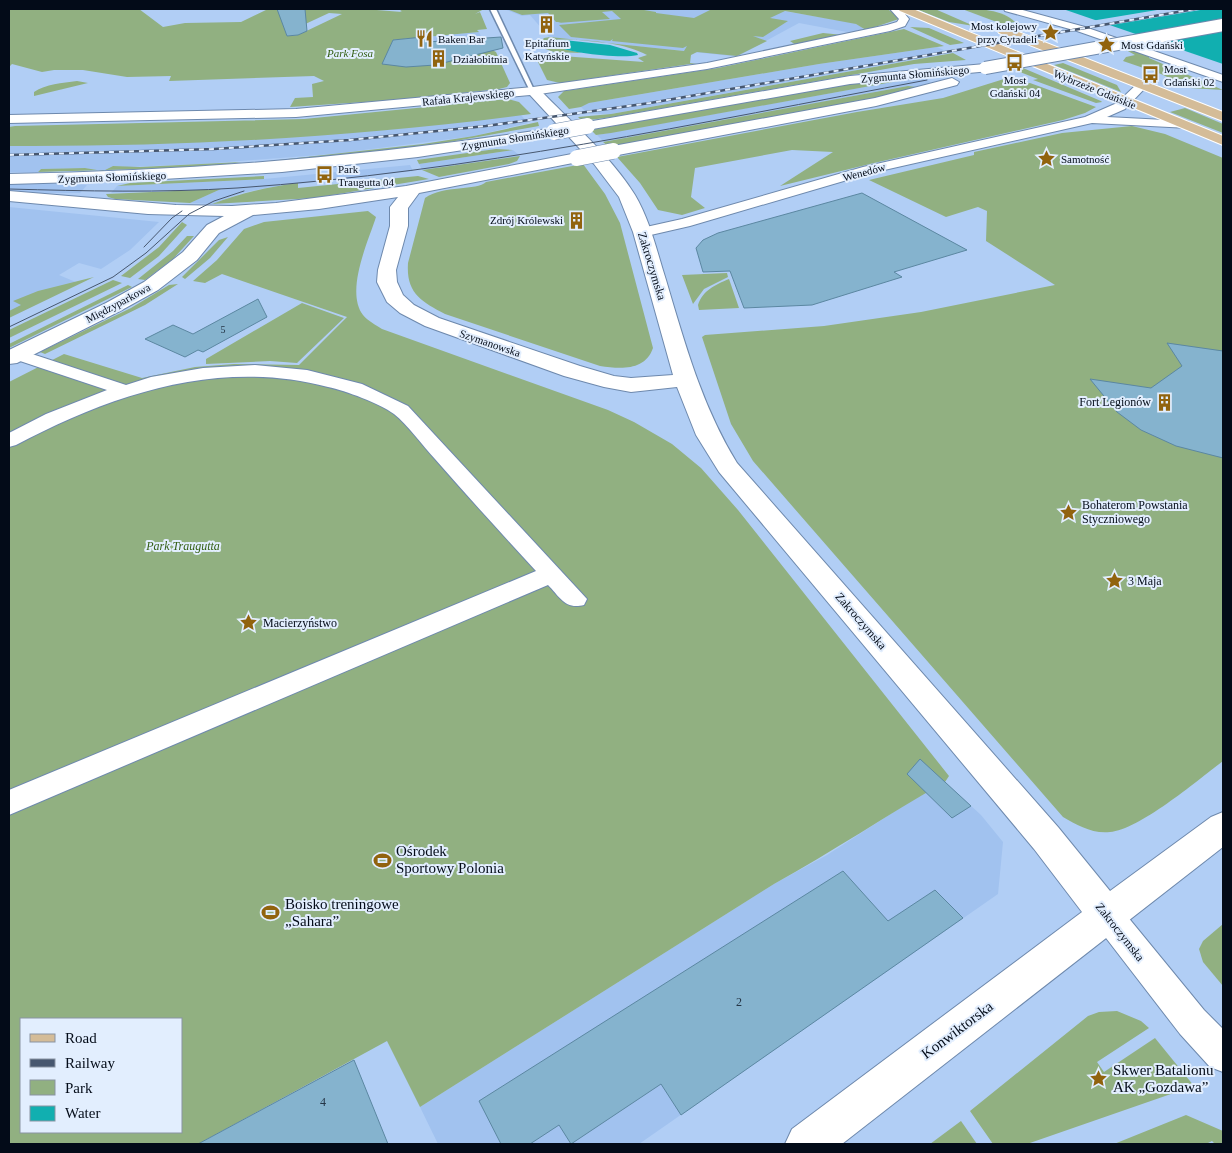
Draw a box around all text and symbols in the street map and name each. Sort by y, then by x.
building icon: Epitafium Katyńskie [537,15,557,35]
place label: Most kolejowy przy Cytadeli [971,20,1037,45]
place icon: Most kolejowy przy Cytadeli [1041,22,1061,42]
restaurant icon: Baken Bar [414,29,434,49]
place label: Baken Bar [438,33,485,45]
place icon: Most Gdański [1097,35,1117,55]
place label: Epitafium Katyńskie [525,37,569,62]
place label: Most Gdański [1121,39,1183,51]
park label: Park Fosa [326,47,374,59]
building icon: Działobitnia [429,49,449,69]
bus stop icon: Most Gdański 04 [1005,52,1025,72]
place label: Działobitnia [453,53,507,65]
street label: Zygmunta Słomińskiego [860,63,970,85]
place label: Most Gdański 02 [1164,63,1214,88]
bus stop icon: Most Gdański 02 [1140,65,1160,85]
street label: Wybrzeże Gdańskie [1052,67,1138,111]
place label: Most Gdański 04 [990,74,1041,99]
street label: Rafała Krajewskiego [421,86,515,108]
street label: Zygmunta Słomińskiego [460,124,570,152]
place icon: Samotność [1037,149,1057,169]
place label: Samotność [1061,153,1109,165]
street label: Wenedów [841,161,887,183]
place label: Park Traugutta 04 [338,163,395,188]
bus stop icon: Park Traugutta 04 [314,165,334,185]
street label: Zygmunta Słomińskiego [58,169,167,185]
building icon: Zdrój Królewski [567,210,587,230]
place label: Zdrój Królewski [490,214,563,226]
street label: Zakroczymska [635,230,669,302]
street label: Międzyparkowa [84,281,152,325]
house number: 5 [221,324,226,335]
street label: Szymanowska [458,327,522,359]
building icon: Fort Legionów [1155,392,1175,412]
place label: Fort Legionów [1079,395,1151,409]
place label: Bohaterom Powstania Styczniowego [1082,498,1188,526]
place icon: Bohaterom Powstania Styczniowego [1058,502,1078,522]
park label: Park Traugutta [145,539,220,553]
place icon: 3 Maja [1104,571,1124,591]
place label: 3 Maja [1128,574,1162,588]
street label: Zakroczymska [833,590,890,653]
place icon: Macierzyństwo [239,613,259,633]
place label: Macierzyństwo [263,616,337,630]
place label: Ośrodek Sportowy Polonia [396,843,504,876]
sports icon: Ośrodek Sportowy Polonia [372,850,392,870]
place label: Boisko treningowe „Sahara” [285,896,399,929]
street label: Zakroczymska [1093,900,1148,965]
sports icon: Boisko treningowe „Sahara” [261,903,281,923]
house number: 2 [736,995,742,1009]
street label: Konwiktorska [918,998,996,1062]
legend [20,1018,182,1133]
text: Road [65,1030,97,1046]
text: Railway [65,1055,115,1071]
place label: Skwer Batalionu AK „Gozdawa” [1113,1062,1214,1095]
place icon: Skwer Batalionu AK „Gozdawa” [1089,1069,1109,1089]
text: Park [65,1080,93,1096]
house number: 4 [320,1095,326,1109]
text: Water [65,1105,100,1121]

